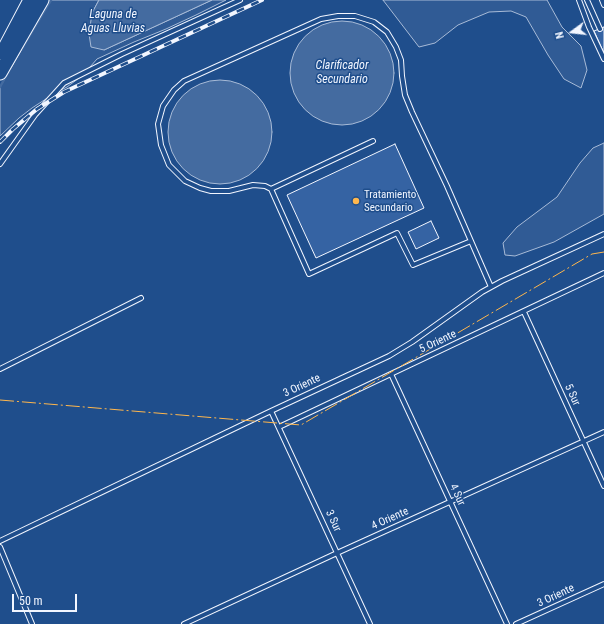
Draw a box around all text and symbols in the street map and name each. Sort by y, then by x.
water label: Laguna de Aguas Lluvias [81,8,145,36]
north arrow [552,12,592,52]
text: N [553,30,567,40]
water label: Clarificador Secundario [316,59,368,87]
place label: Tratamiento Secundario [364,188,416,214]
marker: Tratamiento Secundario [351,196,361,206]
street label: 5 Oriente [417,328,459,356]
street label: 3 Oriente [281,372,323,400]
street label: 5 Sur [561,382,583,408]
street label: 4 Sur [446,482,468,508]
street label: 4 Oriente [369,505,411,533]
street label: 3 Sur [322,508,344,534]
street label: 3 Oriente [535,582,577,610]
scale bar [14,586,79,612]
text: 50 m [19,594,43,608]

